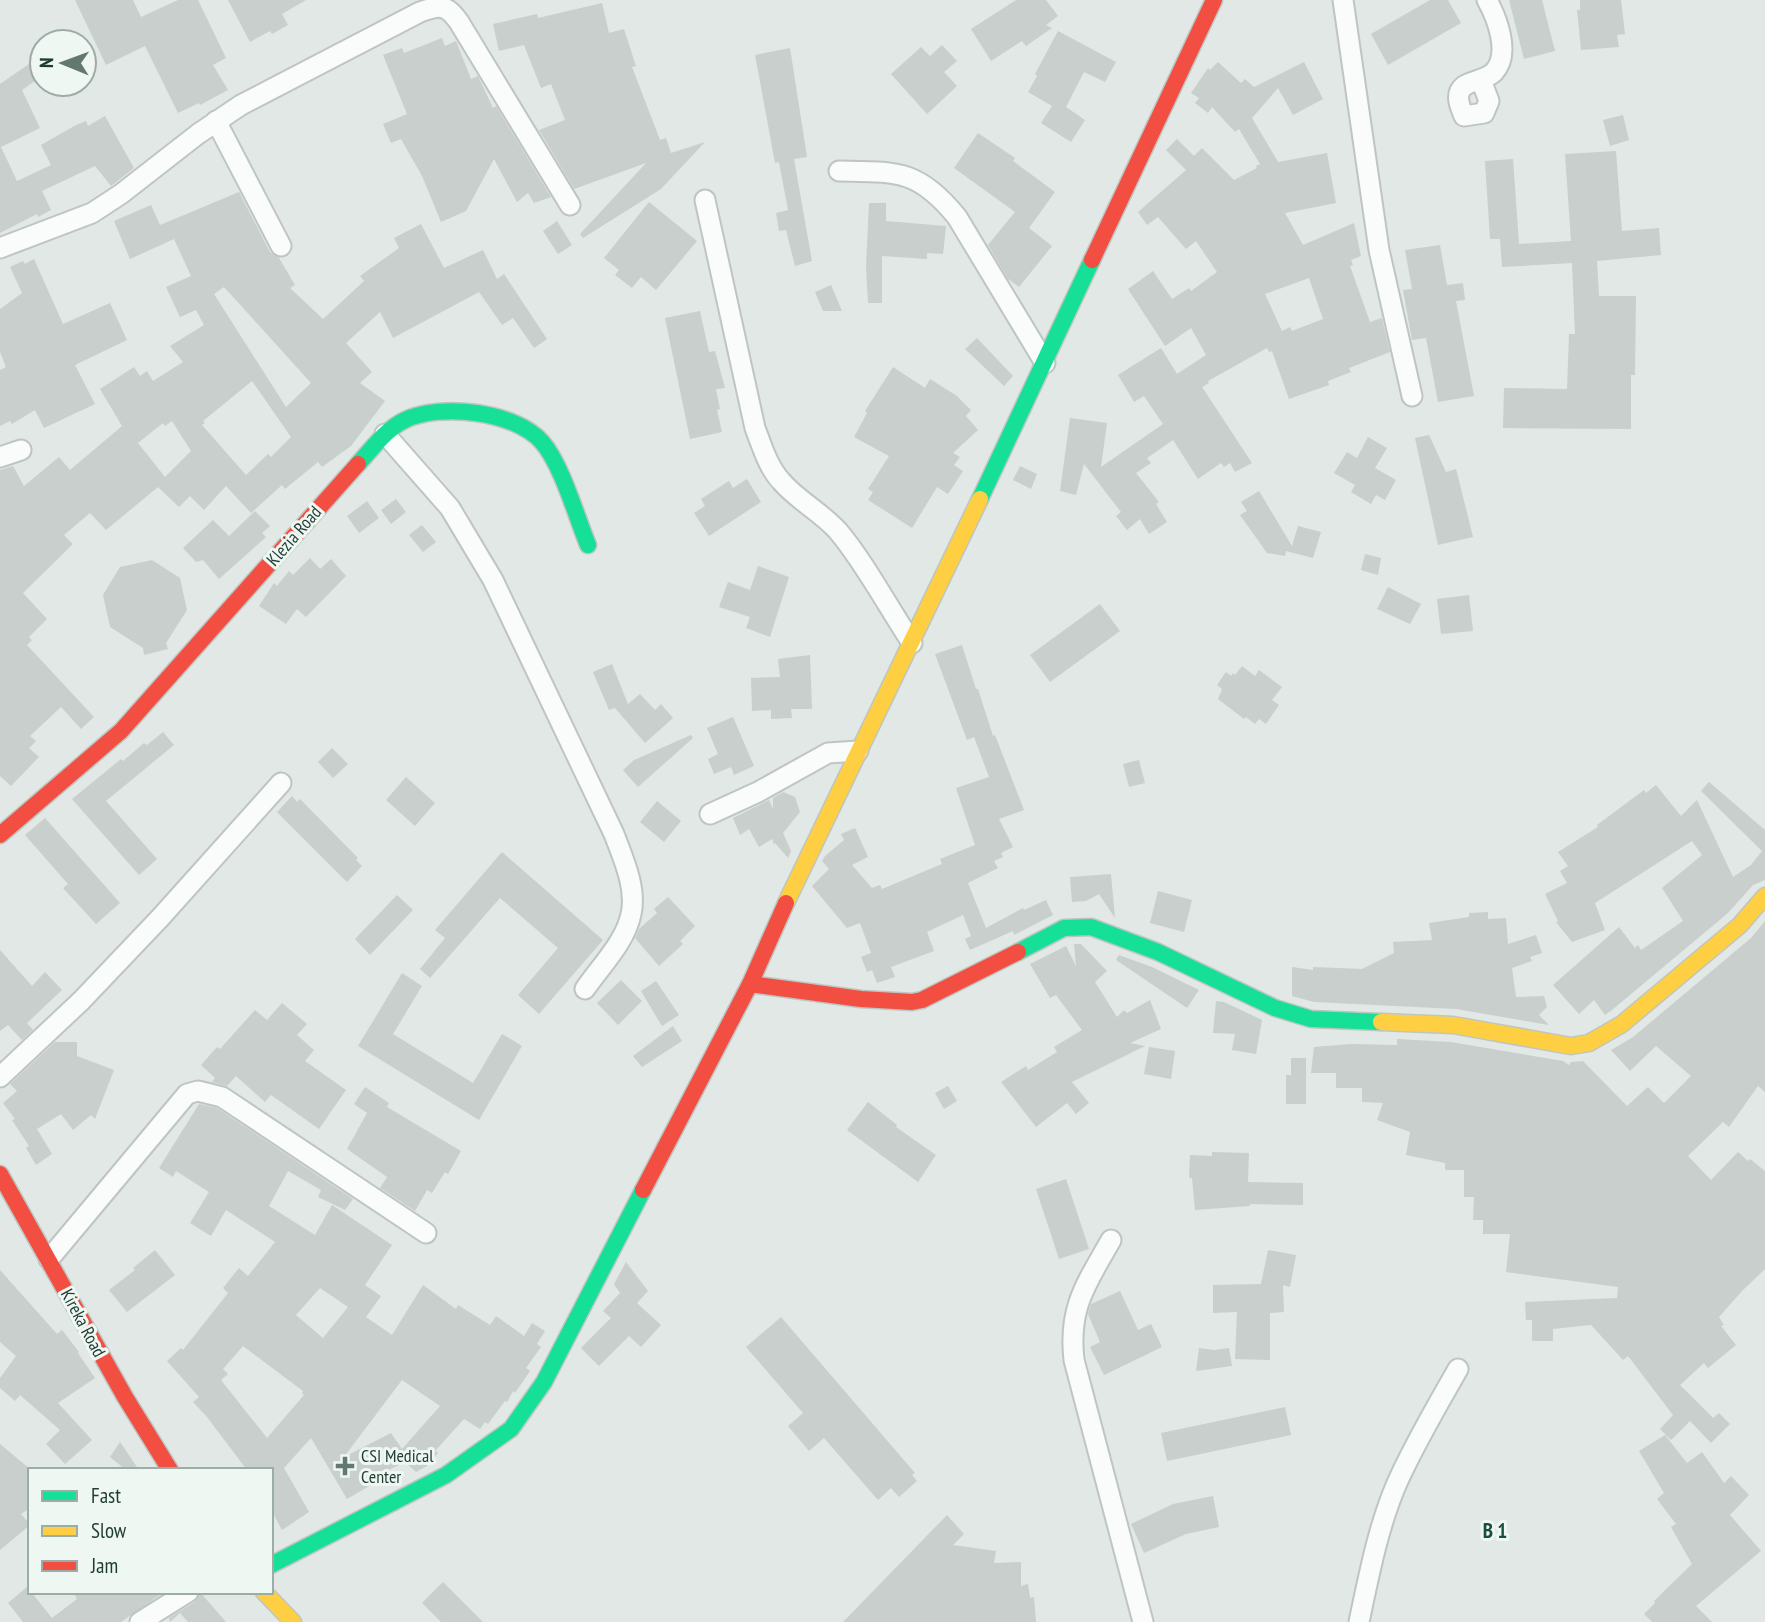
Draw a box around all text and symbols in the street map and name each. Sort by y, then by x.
north arrow [28,28,98,98]
text: N [34,57,58,68]
street label: Klezia Road [261,501,326,571]
street label: Kireka Road [56,1285,111,1361]
place label: CSI Medical Center [361,1444,434,1488]
marker: CSI Medical Center [335,1456,355,1476]
legend [28,1468,273,1594]
text: Fast [91,1482,121,1509]
text: Slow [91,1517,127,1544]
district label: B 1 [1483,1517,1507,1544]
text: Jam [90,1552,118,1579]

